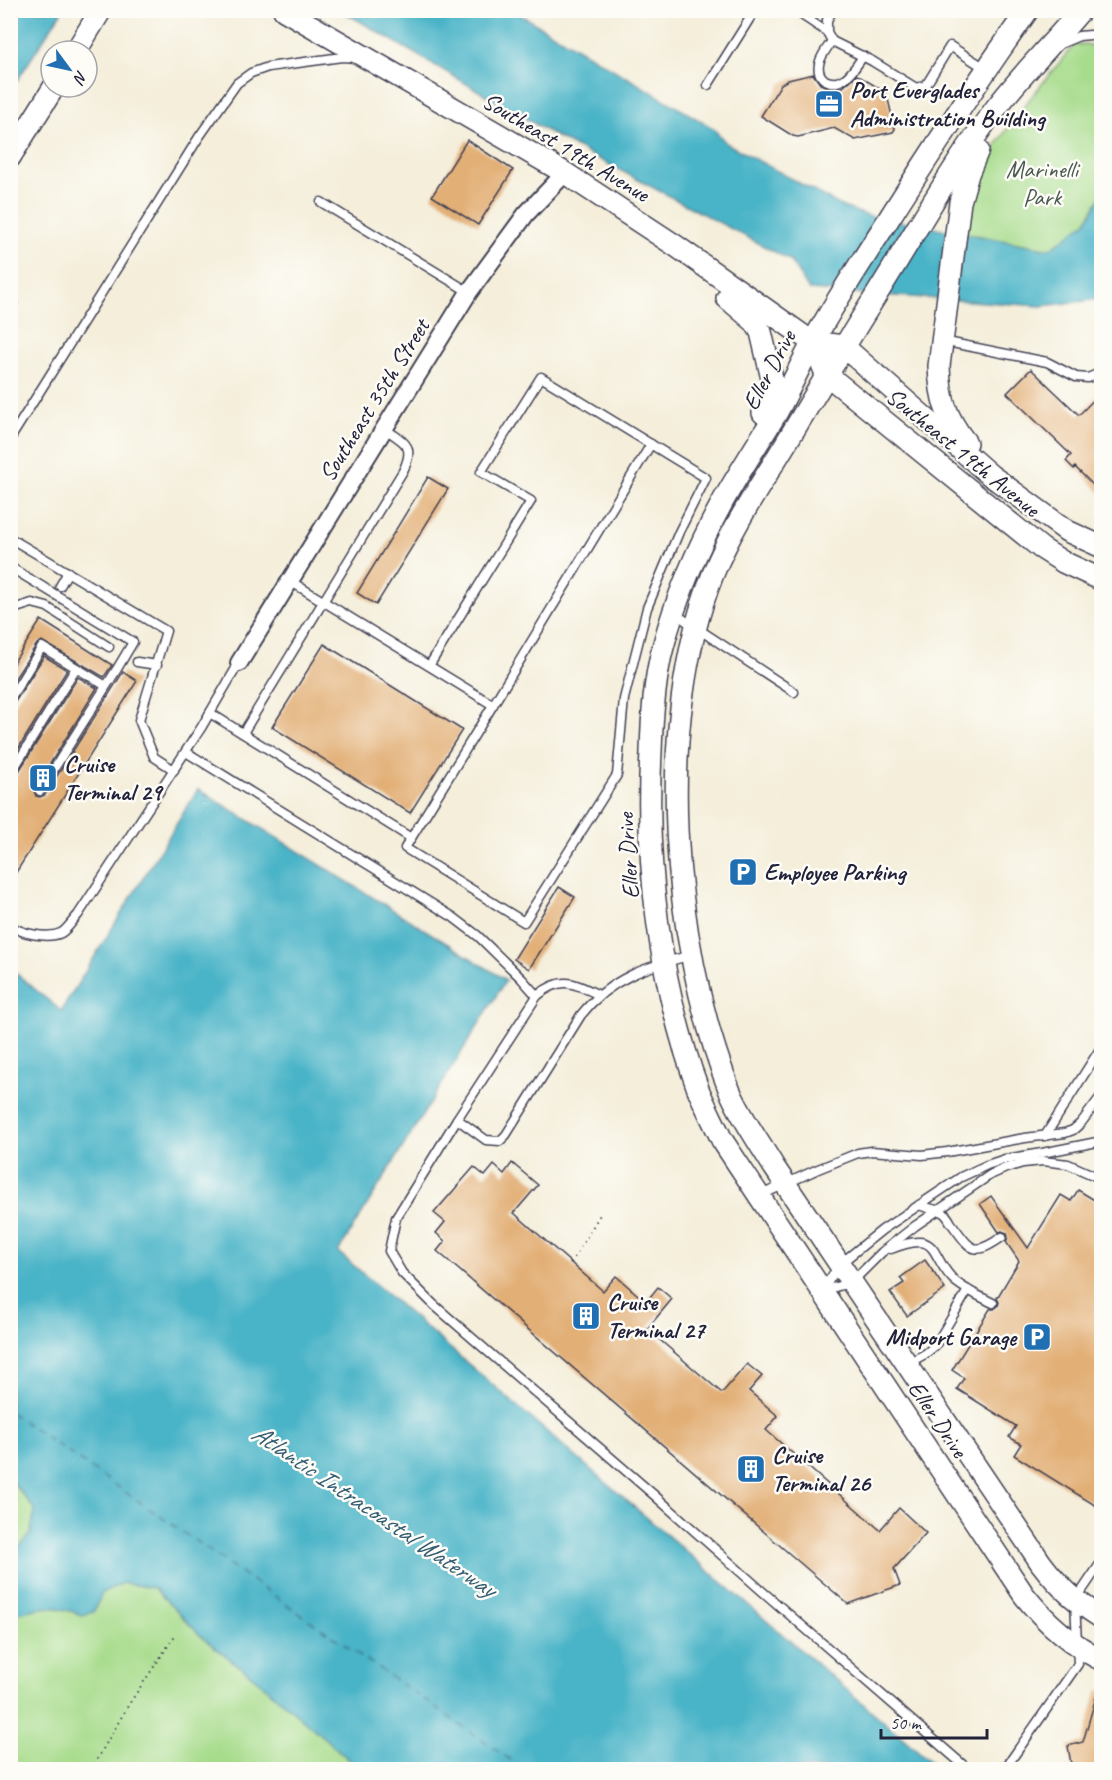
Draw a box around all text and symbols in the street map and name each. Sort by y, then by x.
north arrow [39,39,99,99]
text: N [68,67,92,89]
place label: Port Everglades Administration Building [850,75,1047,133]
street label: Southeast 19th Avenue [477,85,657,210]
office icon: Port Everglades Administration Building [813,88,845,120]
park label: Marinelli Park [1006,154,1081,212]
street label: Southeast 35th Street [312,311,437,487]
street label: Eller Drive [736,323,803,415]
street label: Southeast 19th Avenue [880,381,1048,525]
place label: Cruise Terminal 29 [64,749,164,807]
building icon: Cruise Terminal 29 [27,762,59,794]
street label: Eller Drive [610,810,646,900]
parking icon: Employee Parking [727,856,759,888]
place label: Employee Parking [764,857,908,887]
place label: Cruise Terminal 27 [607,1287,707,1345]
building icon: Cruise Terminal 27 [570,1300,602,1332]
parking icon: Midport Garage [1021,1321,1053,1353]
place label: Midport Garage [886,1322,1018,1352]
street label: Eller Drive [902,1375,976,1465]
water label: Atlantic Intracoastal Waterway [245,1416,505,1607]
place label: Cruise Terminal 26 [772,1440,872,1498]
building icon: Cruise Terminal 26 [735,1453,767,1485]
scale bar [881,1702,988,1740]
text: 50 m [890,1712,923,1734]

